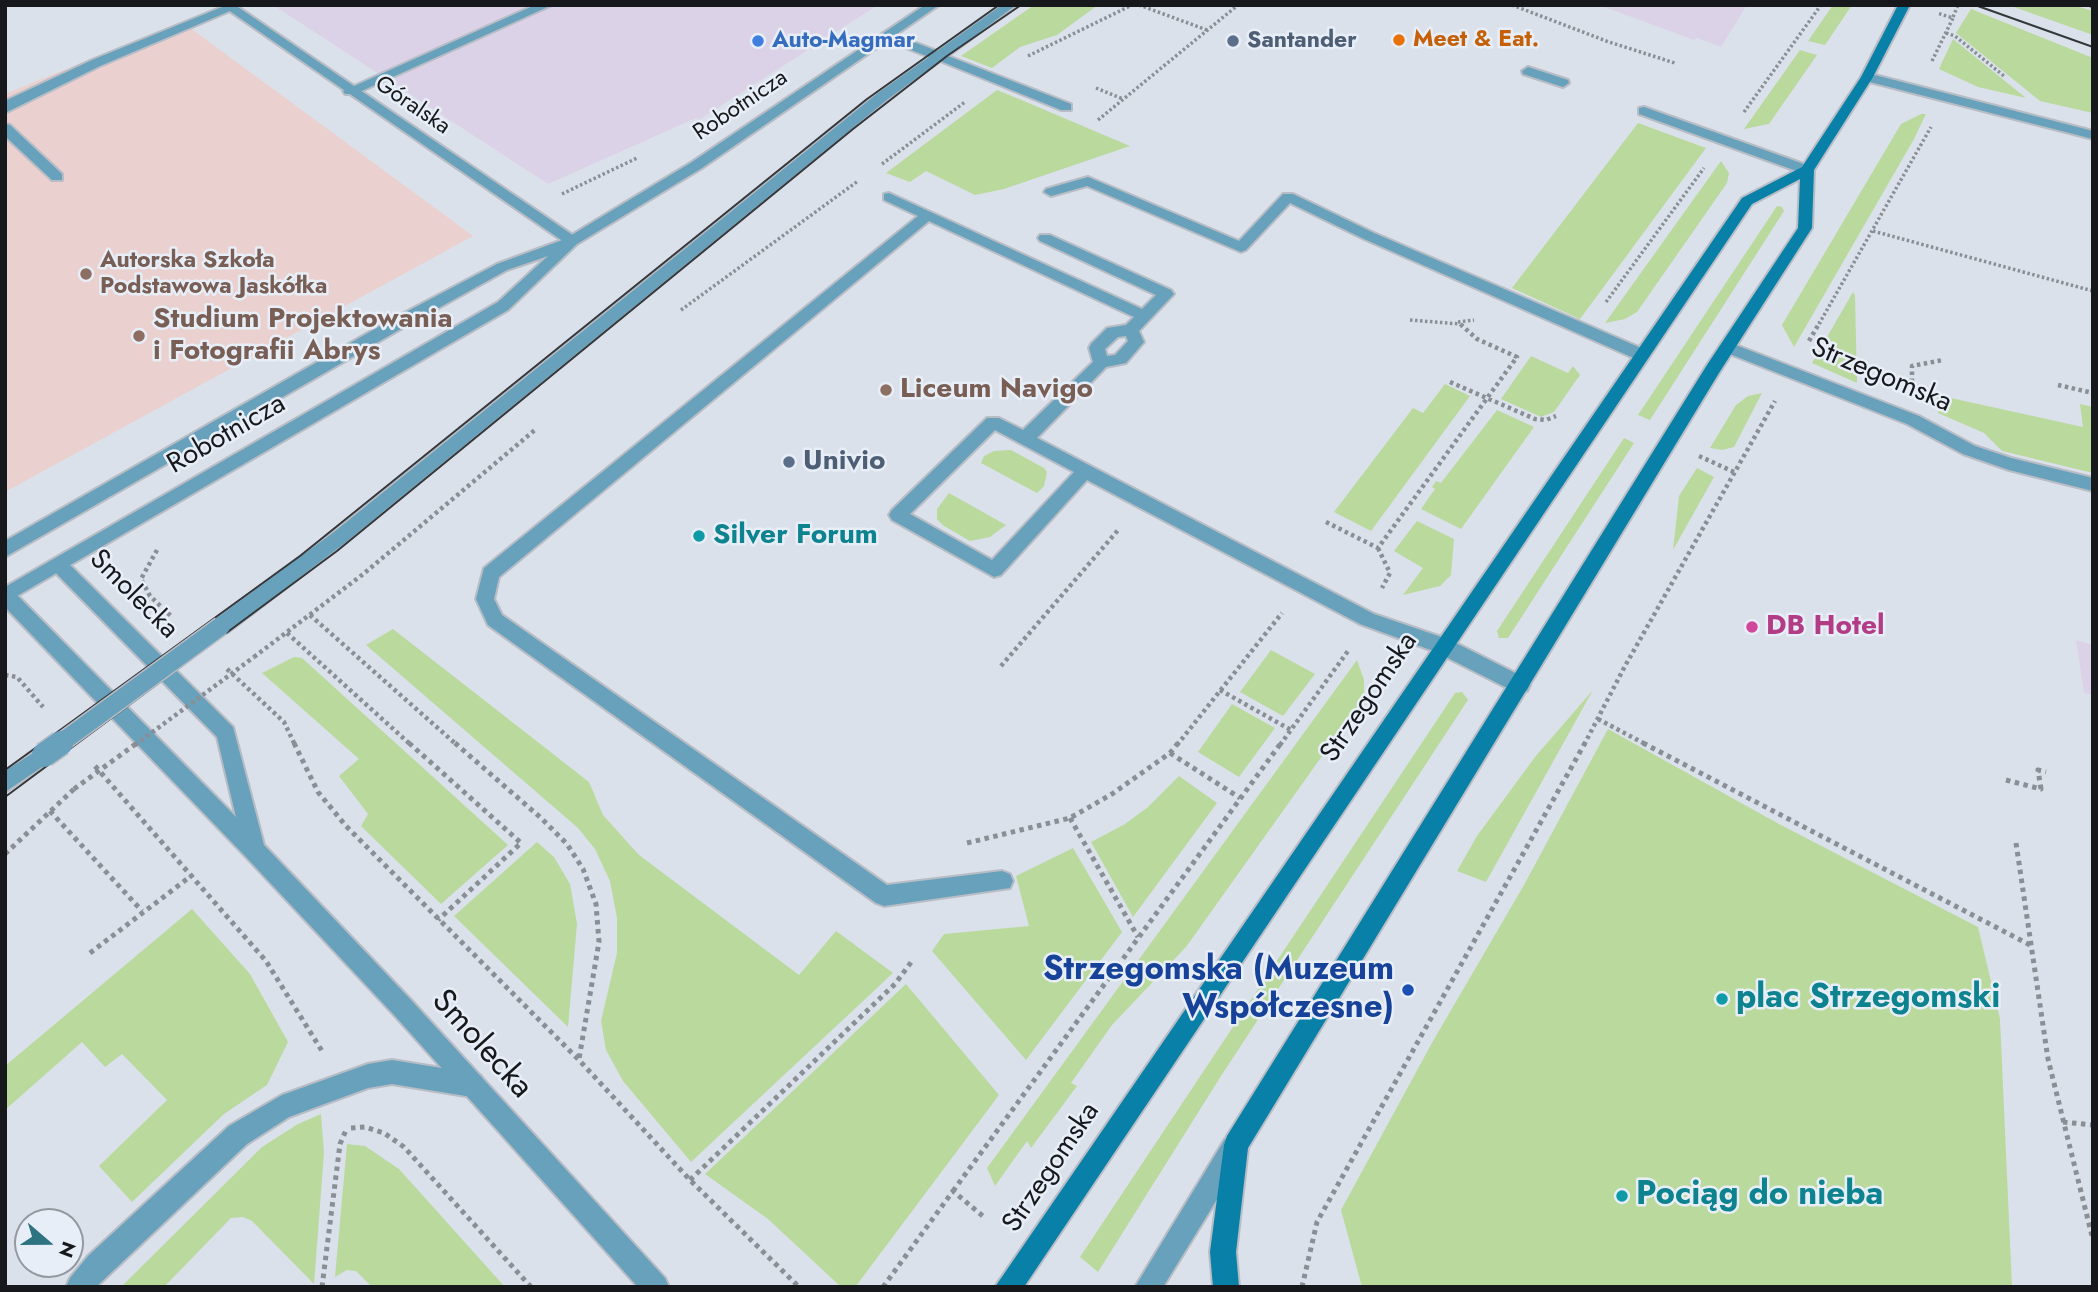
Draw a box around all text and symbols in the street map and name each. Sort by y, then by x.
place label: Meet & Eat. [1413,26,1539,54]
place label: Auto-Magmar [772,27,915,55]
place label: Santander [1247,27,1357,55]
marker: Meet & Eat. [1391,32,1407,48]
marker: Auto-Magmar [750,33,766,49]
marker: Santander [1225,33,1241,49]
street label: Robotnicza [689,65,793,147]
street label: Góralska [369,71,455,141]
place label: Autorska Szkoła Podstawowa Jaskółka [100,247,328,301]
marker: Autorska Szkoła Podstawowa Jaskółka [78,266,94,282]
place label: Studium Projektowania i Fotografii Abrys [153,303,453,369]
marker: Studium Projektowania i Fotografii Abrys [131,328,147,344]
street label: Strzegomska [1806,331,1956,421]
place label: Liceum Navigo [900,373,1093,407]
marker: Liceum Navigo [878,382,894,398]
street label: Robotnicza [162,388,292,482]
place label: Univio [803,445,885,479]
marker: Univio [781,454,797,470]
place label: Silver Forum [713,519,878,553]
marker: Silver Forum [691,528,707,544]
street label: Smolecka [81,543,185,647]
place label: DB Hotel [1766,610,1885,644]
marker: DB Hotel [1744,619,1760,635]
street label: Strzegomska [1314,627,1426,769]
place label: Strzegomska (Muzeum Współczesne) [1043,951,1394,1029]
place label: plac Strzegomski [1736,979,2000,1019]
street label: Smolecka [422,982,540,1108]
marker: Strzegomska (Muzeum Współczesne) [1400,982,1416,998]
marker: plac Strzegomski [1714,991,1730,1007]
street label: Strzegomska [996,1097,1108,1239]
place label: Pociąg do nieba [1636,1176,1883,1216]
marker: Pociąg do nieba [1614,1188,1630,1204]
north arrow [14,1208,84,1278]
text: N [52,1238,83,1261]

